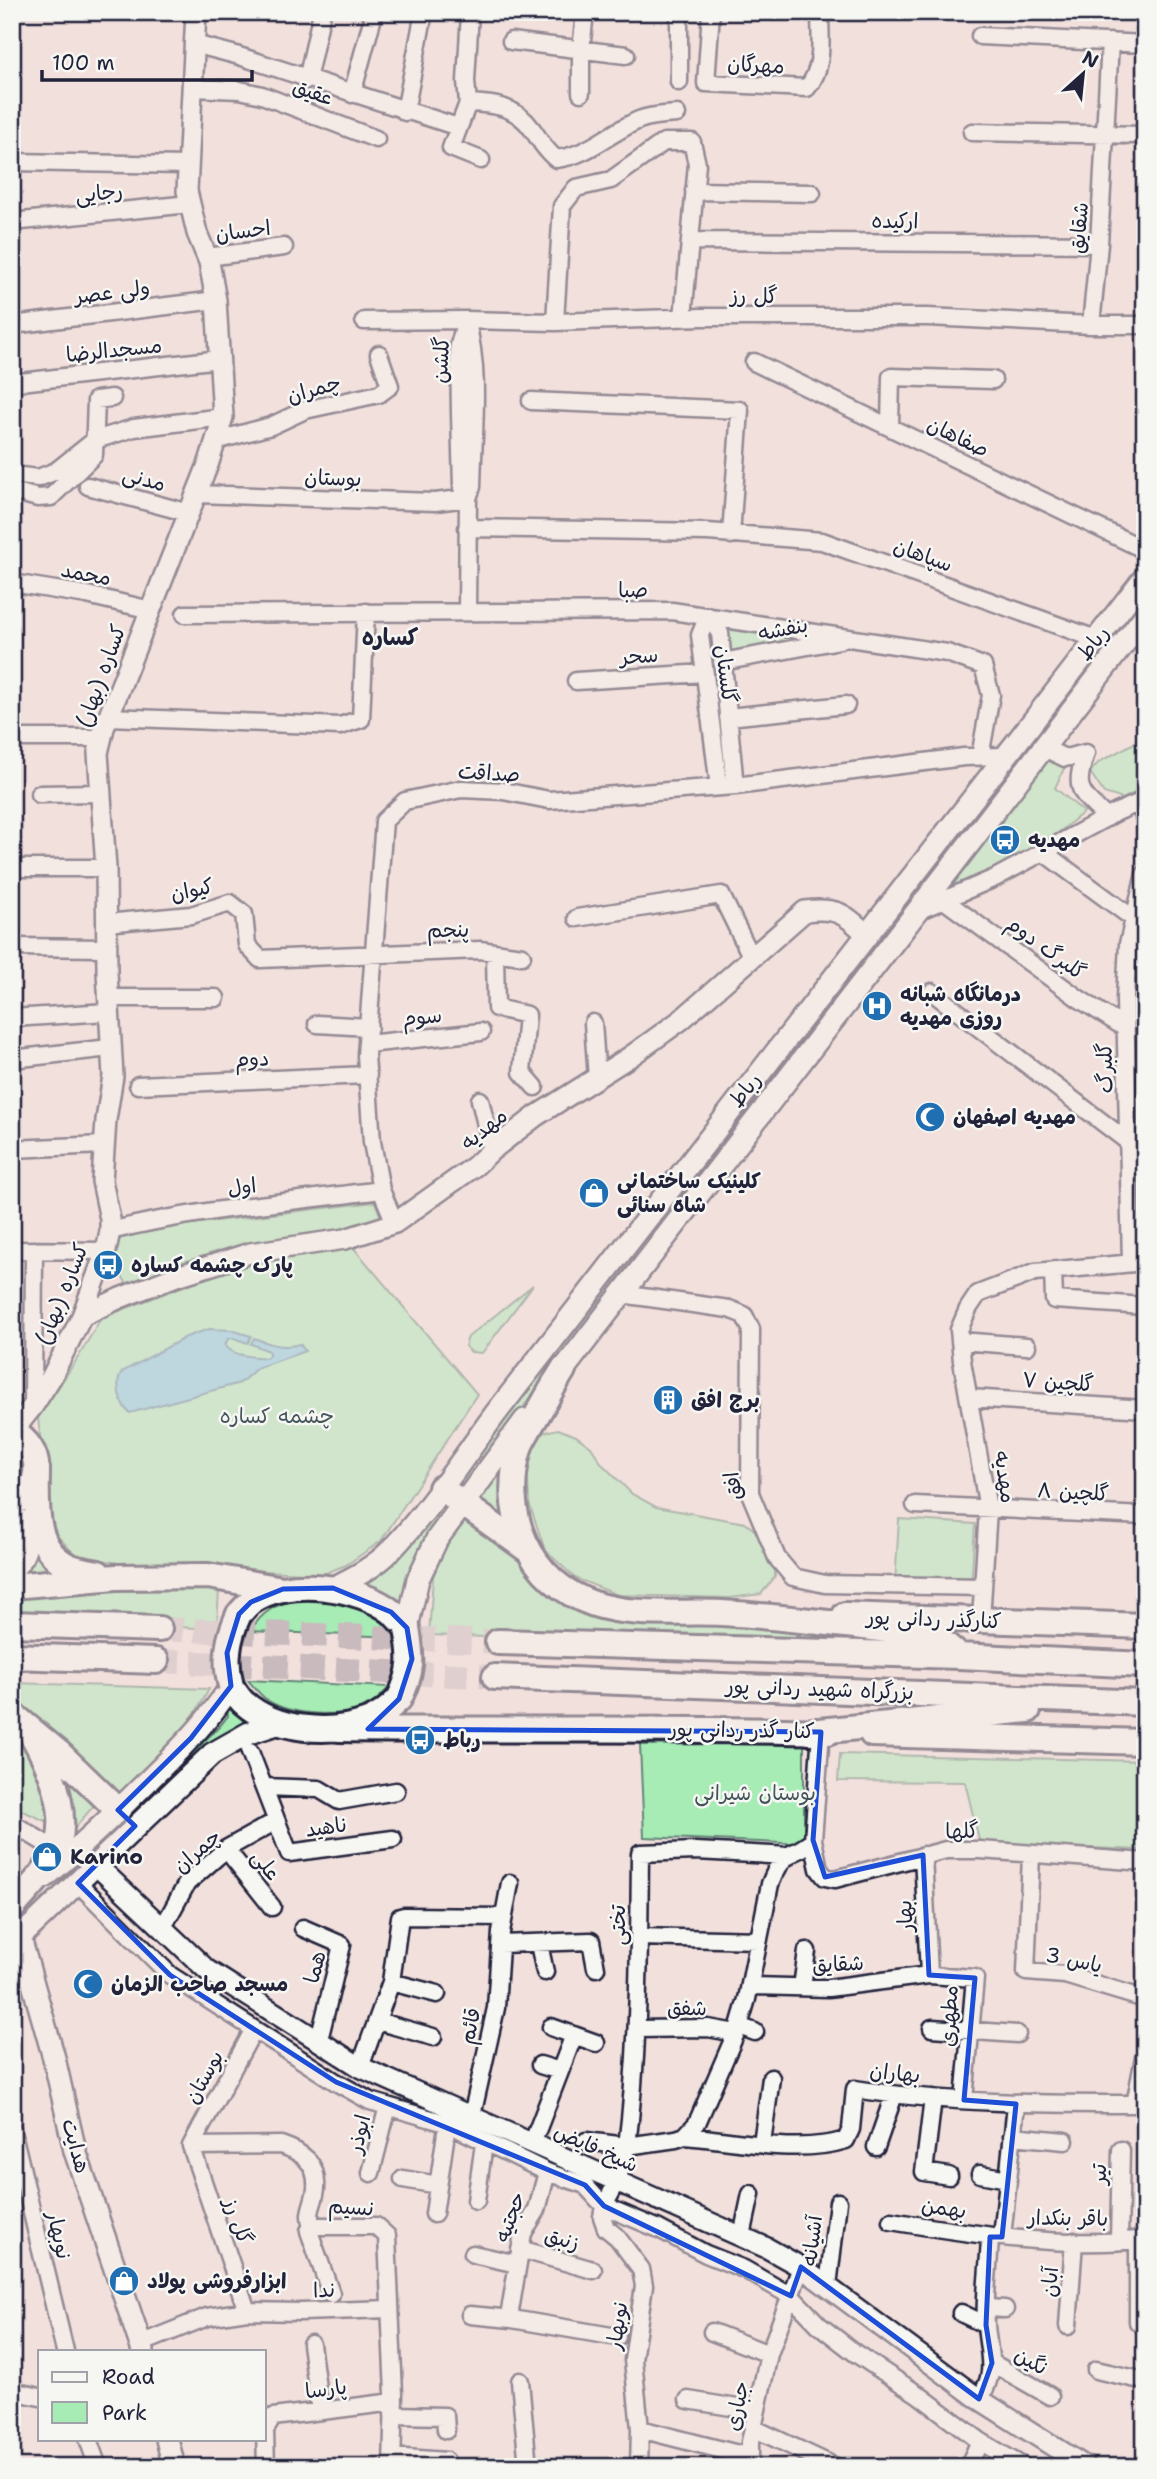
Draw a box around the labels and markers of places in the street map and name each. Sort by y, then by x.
bus stop icon: مهدیه [988,823,1022,857]
place label: مهدیه [1028,826,1080,854]
place label: درمانگاه شبانه روزی مهدیه [900,980,1021,1032]
hospital icon: درمانگاه شبانه روزی مهدیه [860,989,894,1023]
mosque icon: مهدیه اصفهان [913,1100,947,1134]
place label: مهدیه اصفهان [953,1103,1076,1131]
place label: کلینیک ساختمانی شاه سنائی [617,1167,761,1219]
shop icon: کلینیک ساختمانی شاه سنائی [577,1176,611,1210]
bus stop icon: پارک چشمه کساره [91,1248,125,1282]
place label: پارک چشمه کساره [131,1251,293,1279]
building icon: برج افق [651,1383,685,1417]
place label: برج افق [691,1386,760,1414]
bus stop icon: رباط [403,1723,437,1757]
place label: رباط [443,1726,481,1754]
shop icon: Karino [30,1840,64,1874]
place label: Karino [70,1843,143,1871]
mosque icon: مسجد صاحب الزمان [71,1967,105,2001]
place label: مسجد صاحب الزمان [111,1970,288,1998]
shop icon: ابزارفروشی پولاد [107,2264,141,2298]
place label: ابزارفروشی پولاد [147,2267,286,2295]

